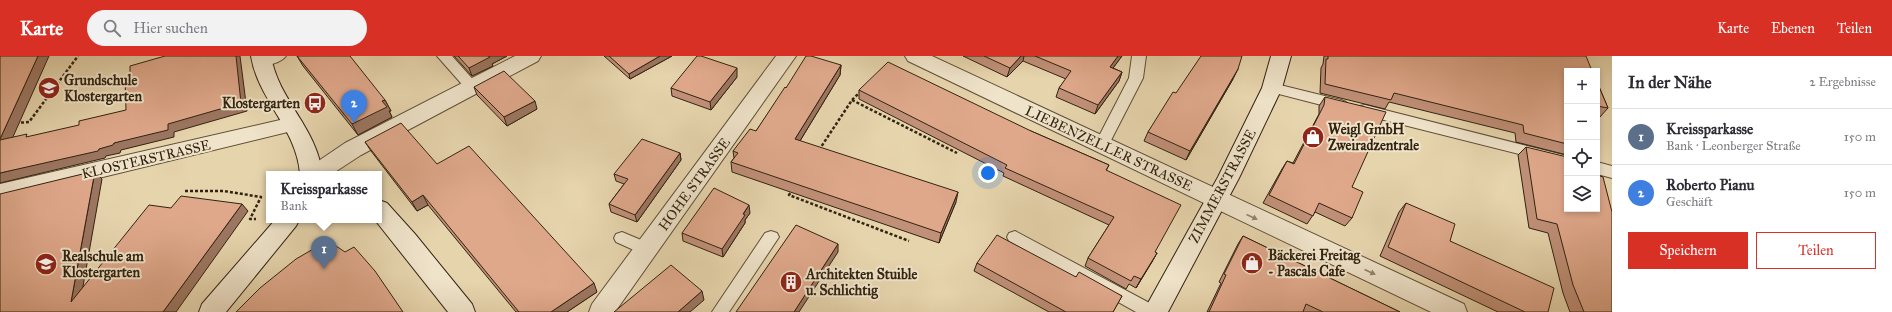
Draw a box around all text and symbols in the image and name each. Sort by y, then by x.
search box [87,10,367,46]
text: Karte [20,17,63,40]
icon: search [101,17,123,39]
text: Hier suchen [133,19,208,37]
text: Karte [1717,20,1749,37]
text: Ebenen [1771,20,1815,37]
text: Teilen [1837,20,1872,37]
map controls [1564,68,1600,212]
button: + [1564,68,1600,104]
place label: Grundschule Klostergarten [64,72,142,106]
text: In der Nähe [1628,72,1712,93]
text: 2 Ergebnisse [1809,74,1876,90]
school or university icon: Grundschule Klostergarten [36,75,62,101]
bus stop icon: Klostergarten [302,90,328,116]
pin: 2 [341,90,367,123]
place label: Klostergarten [222,95,300,113]
street label: LIEBENZELLER STRASSE [1022,102,1195,195]
button: − [1564,104,1600,140]
text: Kreissparkasse [1666,120,1753,138]
place label: Weigl GmbH Zweiradzentrale [1328,121,1419,154]
shop icon: Weigl GmbH Zweiradzentrale [1300,124,1326,150]
street label: ZIMMERSTRASSE [1185,126,1260,246]
text: 1 [1638,129,1644,145]
text: 150 m [1844,129,1876,145]
street label: HOHE STRASSE [655,135,734,234]
street label: KLOSTERSTRASSE [80,136,212,183]
text: Bank · Leonberger Straße [1666,138,1801,154]
button: locate [1564,140,1600,176]
your location [978,163,998,183]
popup [266,171,382,223]
button: layers [1564,176,1600,212]
text: Roberto Pianu [1666,176,1755,194]
text: Kreissparkasse [280,180,368,198]
text: 2 [1638,185,1644,201]
text: 150 m [1844,185,1876,201]
text: Geschäft [1666,194,1713,210]
text: Bank [280,198,307,214]
one-way arrow [1246,214,1258,220]
button: Speichern [1628,232,1748,269]
button: Teilen [1756,232,1876,269]
pin: 1 [311,236,337,269]
place label: Bäckerei Freitag - Pascals Cafe [1268,247,1361,280]
place label: Realschule am Klostergarten [62,248,144,282]
shop icon: Bäckerei Freitag - Pascals Cafe [1239,250,1265,276]
school or university icon: Realschule am Klostergarten [33,251,59,277]
place label: Architekten Stuible u. Schlichtig [805,266,917,300]
building icon: Architekten Stuible u. Schlichtig [778,269,804,295]
one-way arrow [1364,269,1375,275]

